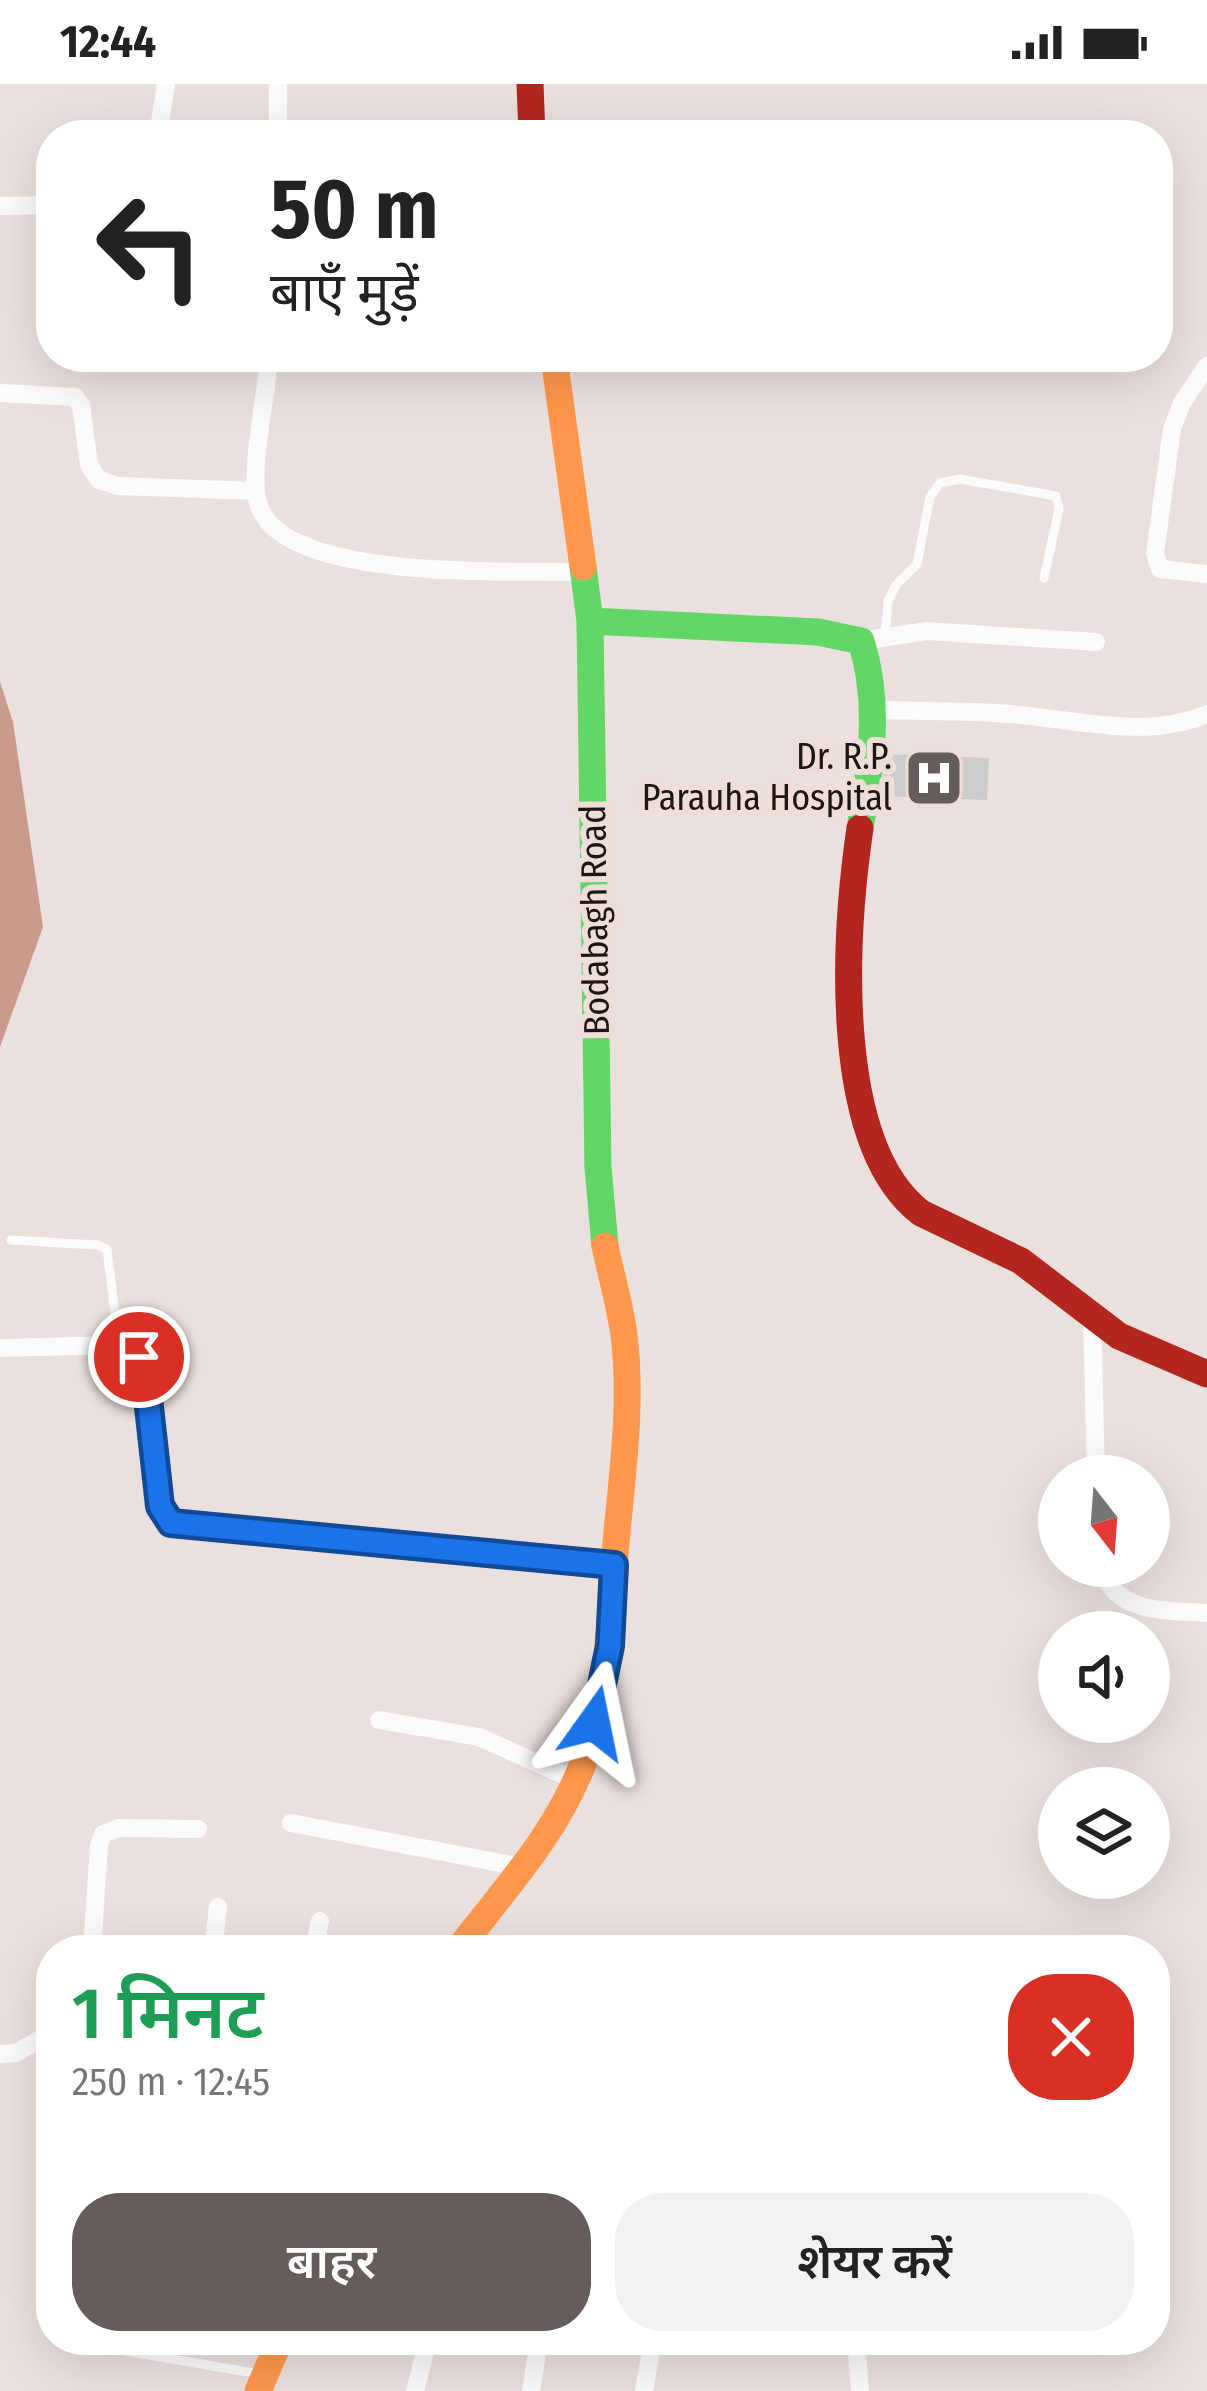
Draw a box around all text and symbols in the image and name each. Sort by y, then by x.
text: 12:44 [60,15,156,69]
text: 50 m [270,159,439,260]
icon: left [72,168,228,324]
text: बाएँ मुड़ें [270,261,419,325]
place label: Dr. R.P. Parauha Hospital [642,735,892,820]
hospital icon: Dr. R.P. Parauha Hospital [903,747,965,809]
street label: Bodabagh Road [571,804,619,1036]
pin [88,1306,190,1408]
icon: arrive [106,1324,172,1390]
north arrow [1038,1455,1170,1587]
map controls [1038,1455,1170,1899]
button: sound [1038,1611,1170,1743]
position arrow [531,1660,657,1786]
button: layers [1038,1767,1170,1899]
text: 1 मिनट [72,1971,264,2057]
button: close [1008,1974,1134,2100]
text: 250 m · 12:45 [72,2059,270,2105]
button: बाहर [72,2193,591,2331]
button: शेयर करें [615,2193,1134,2331]

